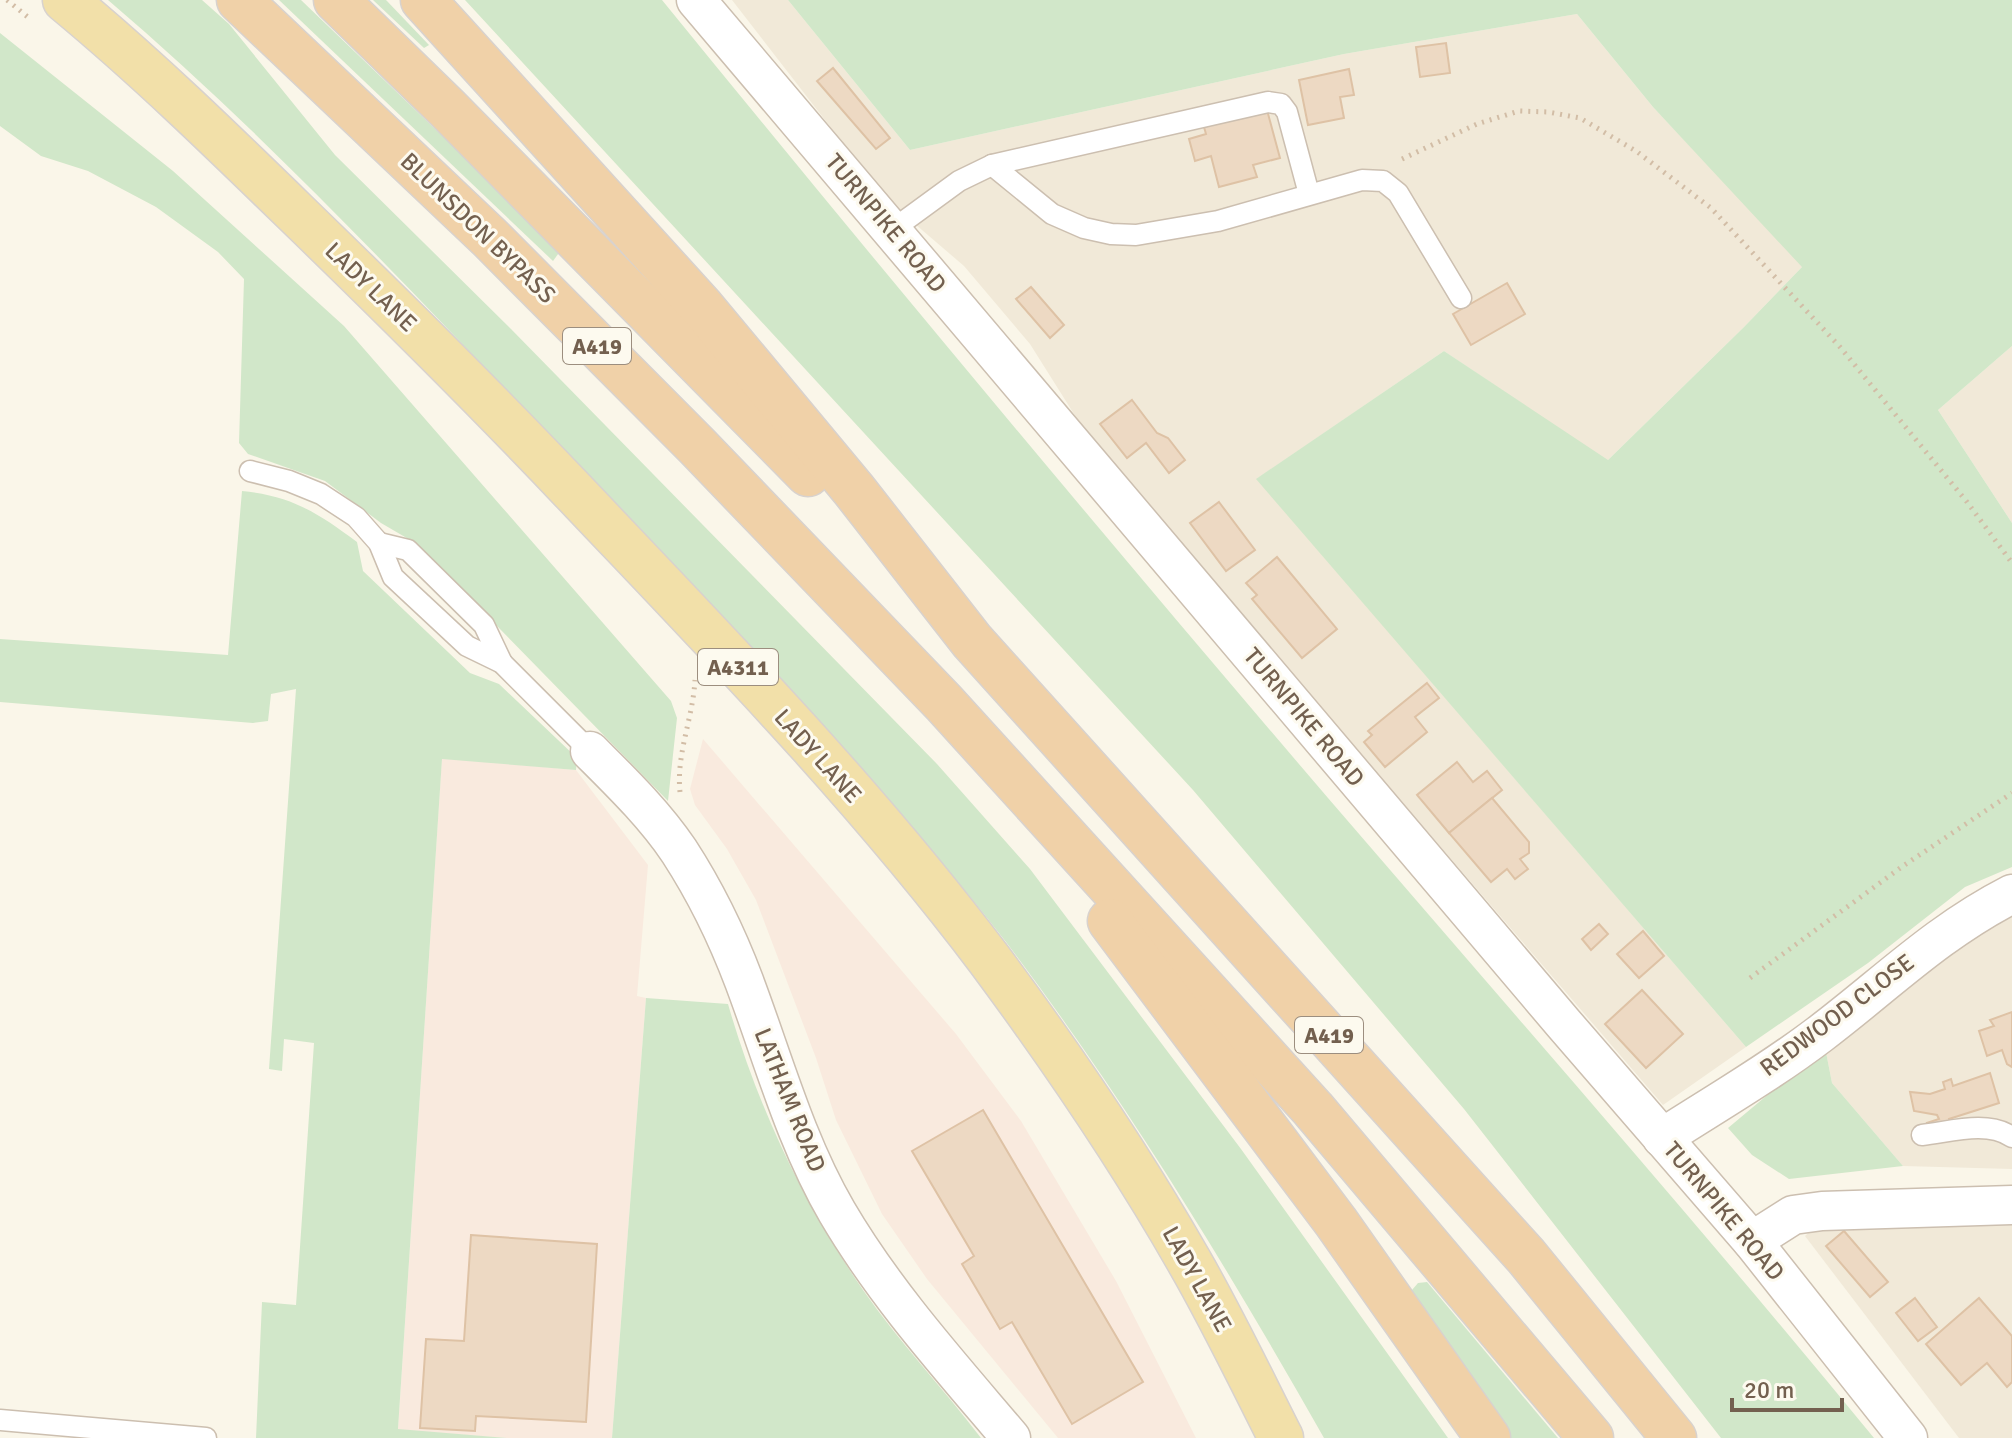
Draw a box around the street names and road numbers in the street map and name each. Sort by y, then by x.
street label: BLUNSDON BYPASS [394,146,562,310]
street label: TURNPIKE ROAD [819,147,953,299]
street label: LADY LANE [319,236,423,338]
road number: A419 [563,328,631,364]
street label: TURNPIKE ROAD [1237,641,1371,793]
road number: A4311 [698,649,778,685]
street label: LADY LANE [768,703,868,809]
street label: REDWOOD CLOSE [1754,947,1920,1083]
road number: A419 [1295,1017,1363,1053]
street label: LATHAM ROAD [748,1024,832,1176]
street label: TURNPIKE ROAD [1657,1135,1791,1287]
street label: LADY LANE [1156,1221,1238,1337]

